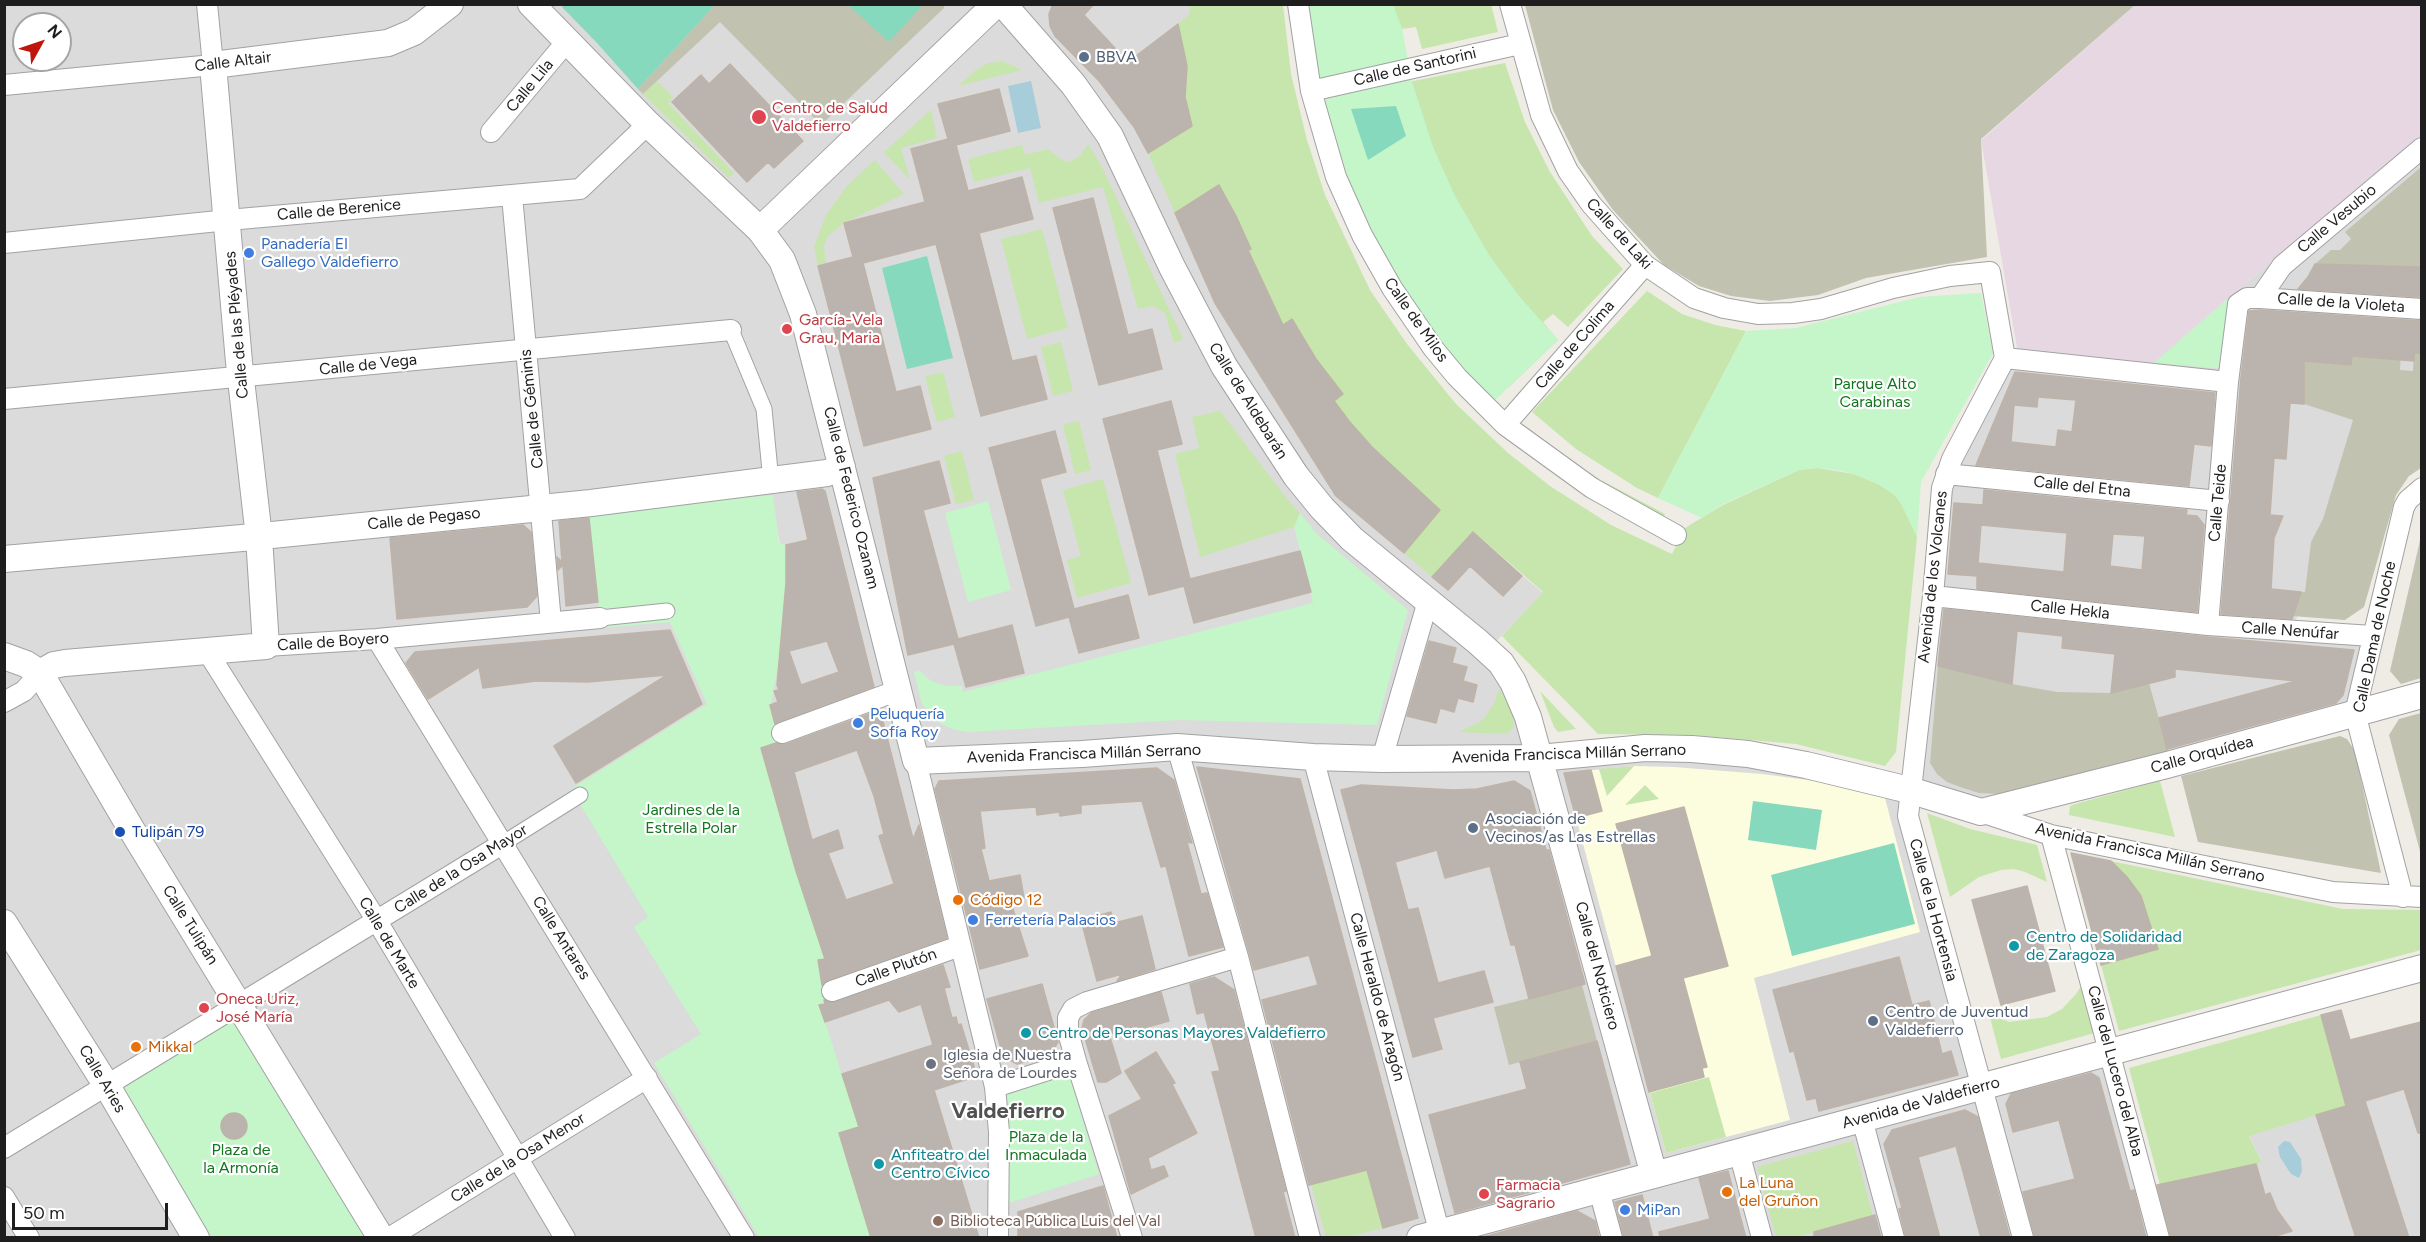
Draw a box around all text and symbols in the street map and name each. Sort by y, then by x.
north arrow [12,12,72,72]
text: N [43,21,66,42]
street label: Calle de Santorini [1352,44,1478,90]
place label: BBVA [1096,47,1137,67]
street label: Calle Altair [194,48,272,76]
marker: BBVA [1077,50,1091,64]
street label: Calle Lila [502,56,558,116]
place label: Centro de Salud Valdefierro [772,98,888,136]
marker: Centro de Salud Valdefierro [750,108,768,126]
street label: Calle Vesubio [2294,180,2380,258]
street label: Calle de Laki [1582,194,1656,274]
street label: Calle de Berenice [276,195,402,225]
place label: Panadería El Gallego Valdefierro [261,234,398,272]
marker: Panadería El Gallego Valdefierro [242,246,256,260]
street label: Calle de las Pléyades [221,251,253,399]
street label: Calle de Milos [1380,274,1452,366]
street label: Calle de la Violeta [2277,289,2405,317]
street label: Calle de Colima [1531,297,1619,393]
place label: García-Vela Grau, Maria [799,310,883,348]
marker: García-Vela Grau, Maria [780,322,794,336]
street label: Calle de Aldebarán [1204,339,1292,463]
street label: Calle de Géminis [516,348,548,470]
street label: Calle de Vega [318,350,418,380]
park label: Parque Alto Carabinas [1833,374,1917,412]
street label: Calle de Federico Ozanam [819,405,883,591]
street label: Calle Teide [2205,463,2231,543]
street label: Calle del Etna [2032,472,2132,502]
street label: Avenida de los Volcanes [1914,490,1952,664]
street label: Calle de Pegaso [366,504,482,534]
street label: Calle Dama de Noche [2350,560,2400,714]
street label: Calle Hekla [2029,596,2111,624]
street label: Calle Nenúfar [2241,618,2339,644]
street label: Calle de Boyero [276,629,390,655]
place label: Peluquería Sofía Roy [870,704,944,742]
marker: Peluquería Sofía Roy [851,716,865,730]
street label: Calle Orquídea [2149,732,2255,778]
street label: Avenida Francisca Millán Serrano [967,740,1201,768]
street label: Avenida Francisca Millán Serrano [1452,740,1686,768]
park label: Jardines de la Estrella Polar [642,800,740,838]
place label: Asociación de Vecinos/as Las Estrellas [1485,809,1656,847]
street label: Avenida Francisca Millán Serrano [2033,819,2267,887]
street label: Calle de la Osa Mayor [391,820,531,918]
marker: Asociación de Vecinos/as Las Estrellas [1466,821,1480,835]
place label: Tulipán 79 [132,822,204,842]
marker: Tulipán 79 [113,825,127,839]
street label: Calle de la Hortensia [1905,837,1961,983]
street label: Calle Tulipán [158,882,222,968]
place label: Código 12 [970,890,1042,910]
street label: Calle Antares [528,893,594,983]
marker: Código 12 [951,893,965,907]
street label: Calle de Marte [354,894,424,992]
street label: Calle del Noticiero [1571,900,1623,1032]
place label: Ferretería Palacios [985,910,1116,930]
street label: Calle Heraldo de Aragón [1345,911,1409,1083]
marker: Ferretería Palacios [966,913,980,927]
place label: Centro de Solidaridad de Zaragoza [2026,927,2182,965]
marker: Centro de Solidaridad de Zaragoza [2007,939,2021,953]
street label: Calle Plutón [853,944,939,992]
street label: Calle del Lucero del Alba [2083,984,2147,1158]
place label: Oneca Uriz, José María [216,989,299,1027]
marker: Oneca Uriz, José María [197,1001,211,1015]
place label: Centro de Juventud Valdefierro [1885,1002,2028,1040]
marker: Centro de Juventud Valdefierro [1866,1014,1880,1028]
place label: Centro de Personas Mayores Valdefierro [1038,1023,1326,1043]
marker: Centro de Personas Mayores Valdefierro [1019,1026,1033,1040]
place label: Mikkal [148,1037,192,1057]
marker: Mikkal [129,1040,143,1054]
street label: Calle Aries [74,1042,130,1116]
place label: Iglesia de Nuestra Señora de Lourdes [943,1045,1077,1083]
marker: Iglesia de Nuestra Señora de Lourdes [924,1057,938,1071]
street label: Avenida de Valdefierro [1840,1073,2002,1133]
district label: Valdefierro [951,1099,1065,1125]
street label: Calle de la Osa Menor [447,1109,589,1207]
park label: Plaza de la Inmaculada [1005,1127,1087,1165]
park label: Plaza de la Armonía [203,1140,279,1178]
place label: Anfiteatro del Centro Cívico [891,1145,990,1183]
marker: Anfiteatro del Centro Cívico [872,1157,886,1171]
place label: La Luna del Gruñon [1739,1173,1818,1211]
place label: Farmacia Sagrario [1496,1175,1560,1213]
marker: La Luna del Gruñon [1720,1185,1734,1199]
marker: Farmacia Sagrario [1477,1187,1491,1201]
scale bar [15,1191,171,1229]
place label: MiPan [1637,1200,1680,1220]
text: 50 m [23,1202,65,1224]
marker: MiPan [1618,1203,1632,1217]
place label: Biblioteca Pública Luis del Val [950,1211,1160,1231]
marker: Biblioteca Pública Luis del Val [931,1214,945,1228]

